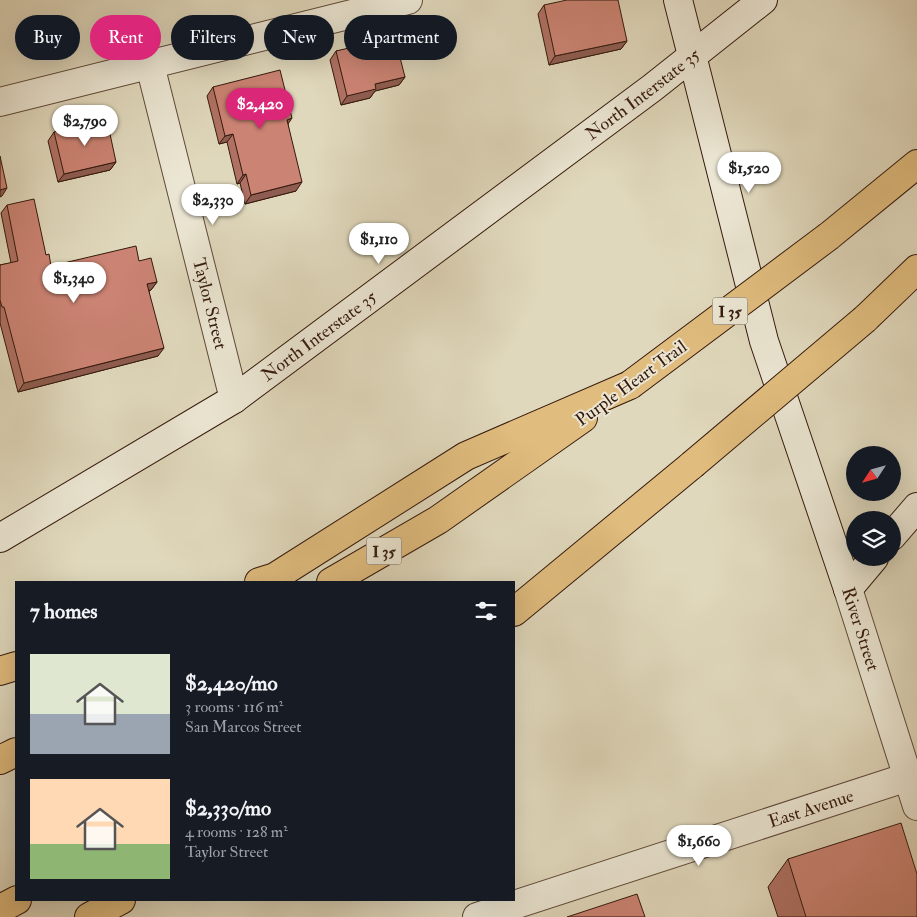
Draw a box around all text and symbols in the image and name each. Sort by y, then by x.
chip: Buy [15,15,80,60]
chip: Rent [90,15,161,60]
chip: Filters [171,15,254,60]
chip: New [264,15,334,60]
chip: Apartment [344,15,457,60]
street label: North Interstate 35 [581,43,705,146]
pin: $2,420 [219,88,301,130]
text: $2,420 [237,94,283,114]
pin: $2,790 [44,104,126,147]
text: $2,790 [63,111,107,131]
pin: $1,520 [708,152,790,194]
text: $1,520 [728,158,770,178]
pin: $2,330 [172,184,254,226]
text: $2,330 [192,190,234,210]
pin: $1,110 [338,222,420,265]
text: $1,110 [360,229,398,249]
street label: Taylor Street [187,256,232,352]
pin: $1,340 [33,262,115,304]
text: $1,340 [53,268,95,288]
street label: North Interstate 35 [257,286,382,387]
road number: I 35 [712,298,748,324]
street label: Purple Heart Trail [571,335,692,432]
north arrow [846,446,901,501]
map controls [846,446,901,566]
button: layers [846,511,901,566]
road number: I 35 [366,538,402,564]
street label: River Street [836,584,884,674]
icon: filters [472,597,500,625]
text: 7 homes [30,598,97,625]
text: $2,420/mo [185,670,278,697]
icon: home [70,674,130,734]
text: 3 rooms · 116 m² [185,697,283,717]
text: San Marcos Street [185,717,301,737]
street label: East Avenue [765,784,857,834]
text: $2,330/mo [185,795,271,822]
icon: home [70,799,130,859]
text: 4 rooms · 128 m² [185,822,288,842]
pin: $1,660 [658,824,740,867]
text: $1,660 [678,831,720,851]
text: Taylor Street [185,842,268,862]

